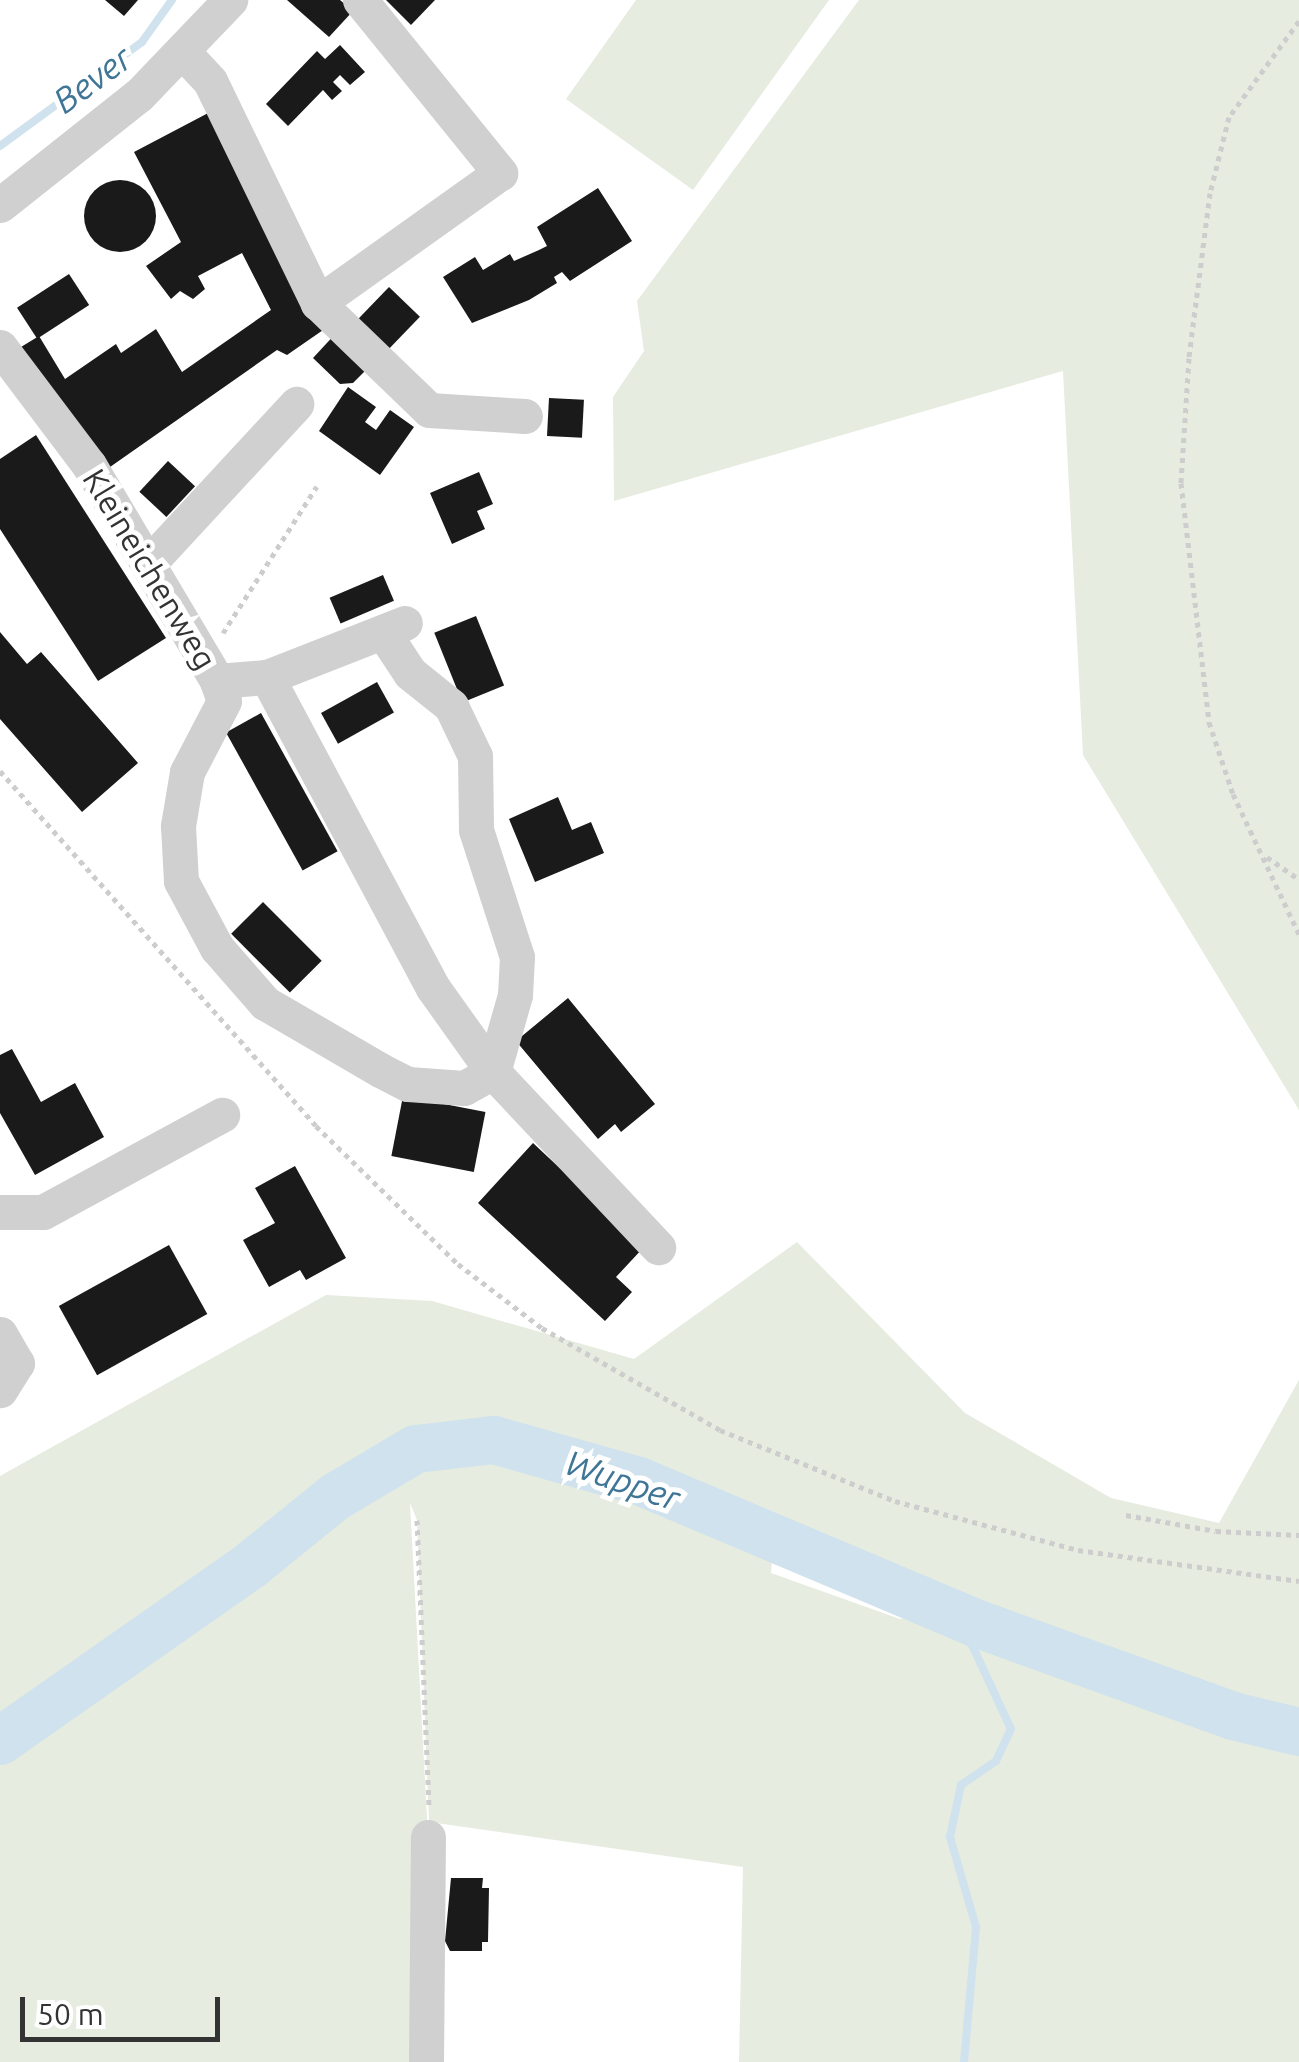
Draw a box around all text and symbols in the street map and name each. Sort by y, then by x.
water label: Bever [45,36,139,122]
street label: Kleineichenweg [75,462,225,676]
water label: Wupper [560,1441,686,1519]
scale bar [25,1977,225,2039]
text: 50 m [37,1997,104,2031]

